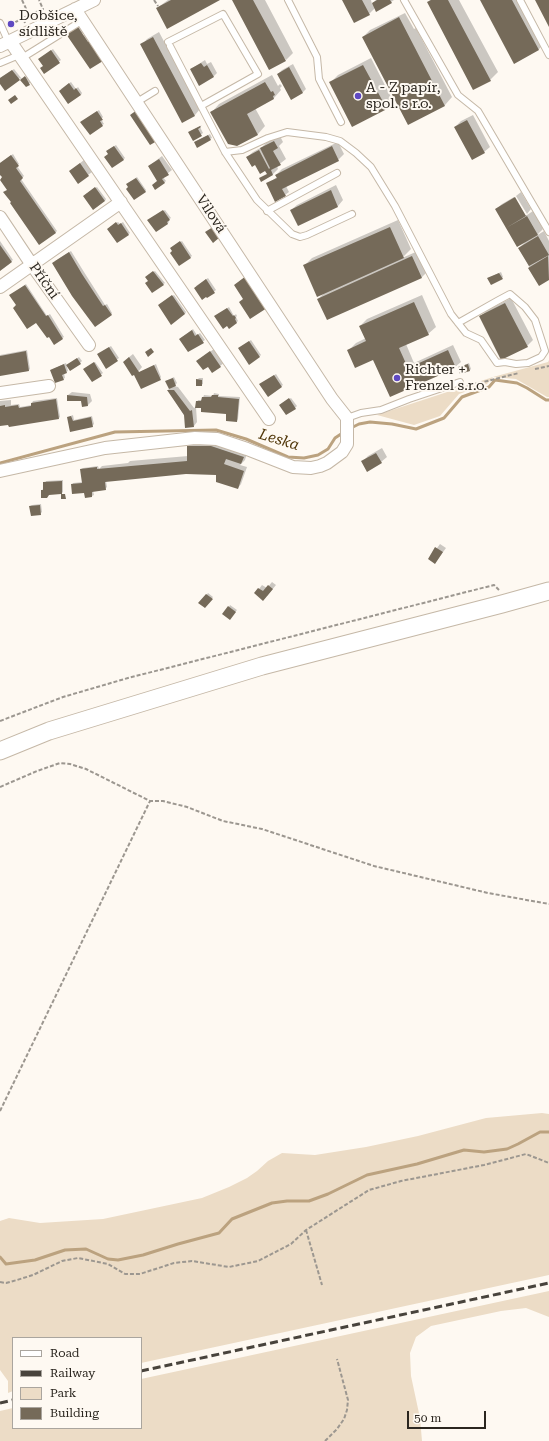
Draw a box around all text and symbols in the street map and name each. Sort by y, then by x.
place label: Dobšice, sídliště [19,8,78,40]
marker: Dobšice, sídliště [6,19,16,29]
place label: A - Z papír, spol. s r.o. [366,80,441,112]
marker: A - Z papír, spol. s r.o. [353,91,363,101]
street label: Vilová [192,192,230,236]
street label: Příční [25,260,63,302]
place label: Richter + Frenzel s.r.o. [405,362,487,394]
marker: Richter + Frenzel s.r.o. [392,373,402,383]
water label: Leska [257,425,301,455]
legend [12,1337,142,1429]
text: Road [50,1346,79,1360]
text: Railway [50,1366,95,1380]
text: Park [50,1386,76,1400]
scale bar [409,1403,488,1429]
text: Building [50,1406,99,1420]
text: 50 m [414,1411,441,1425]

